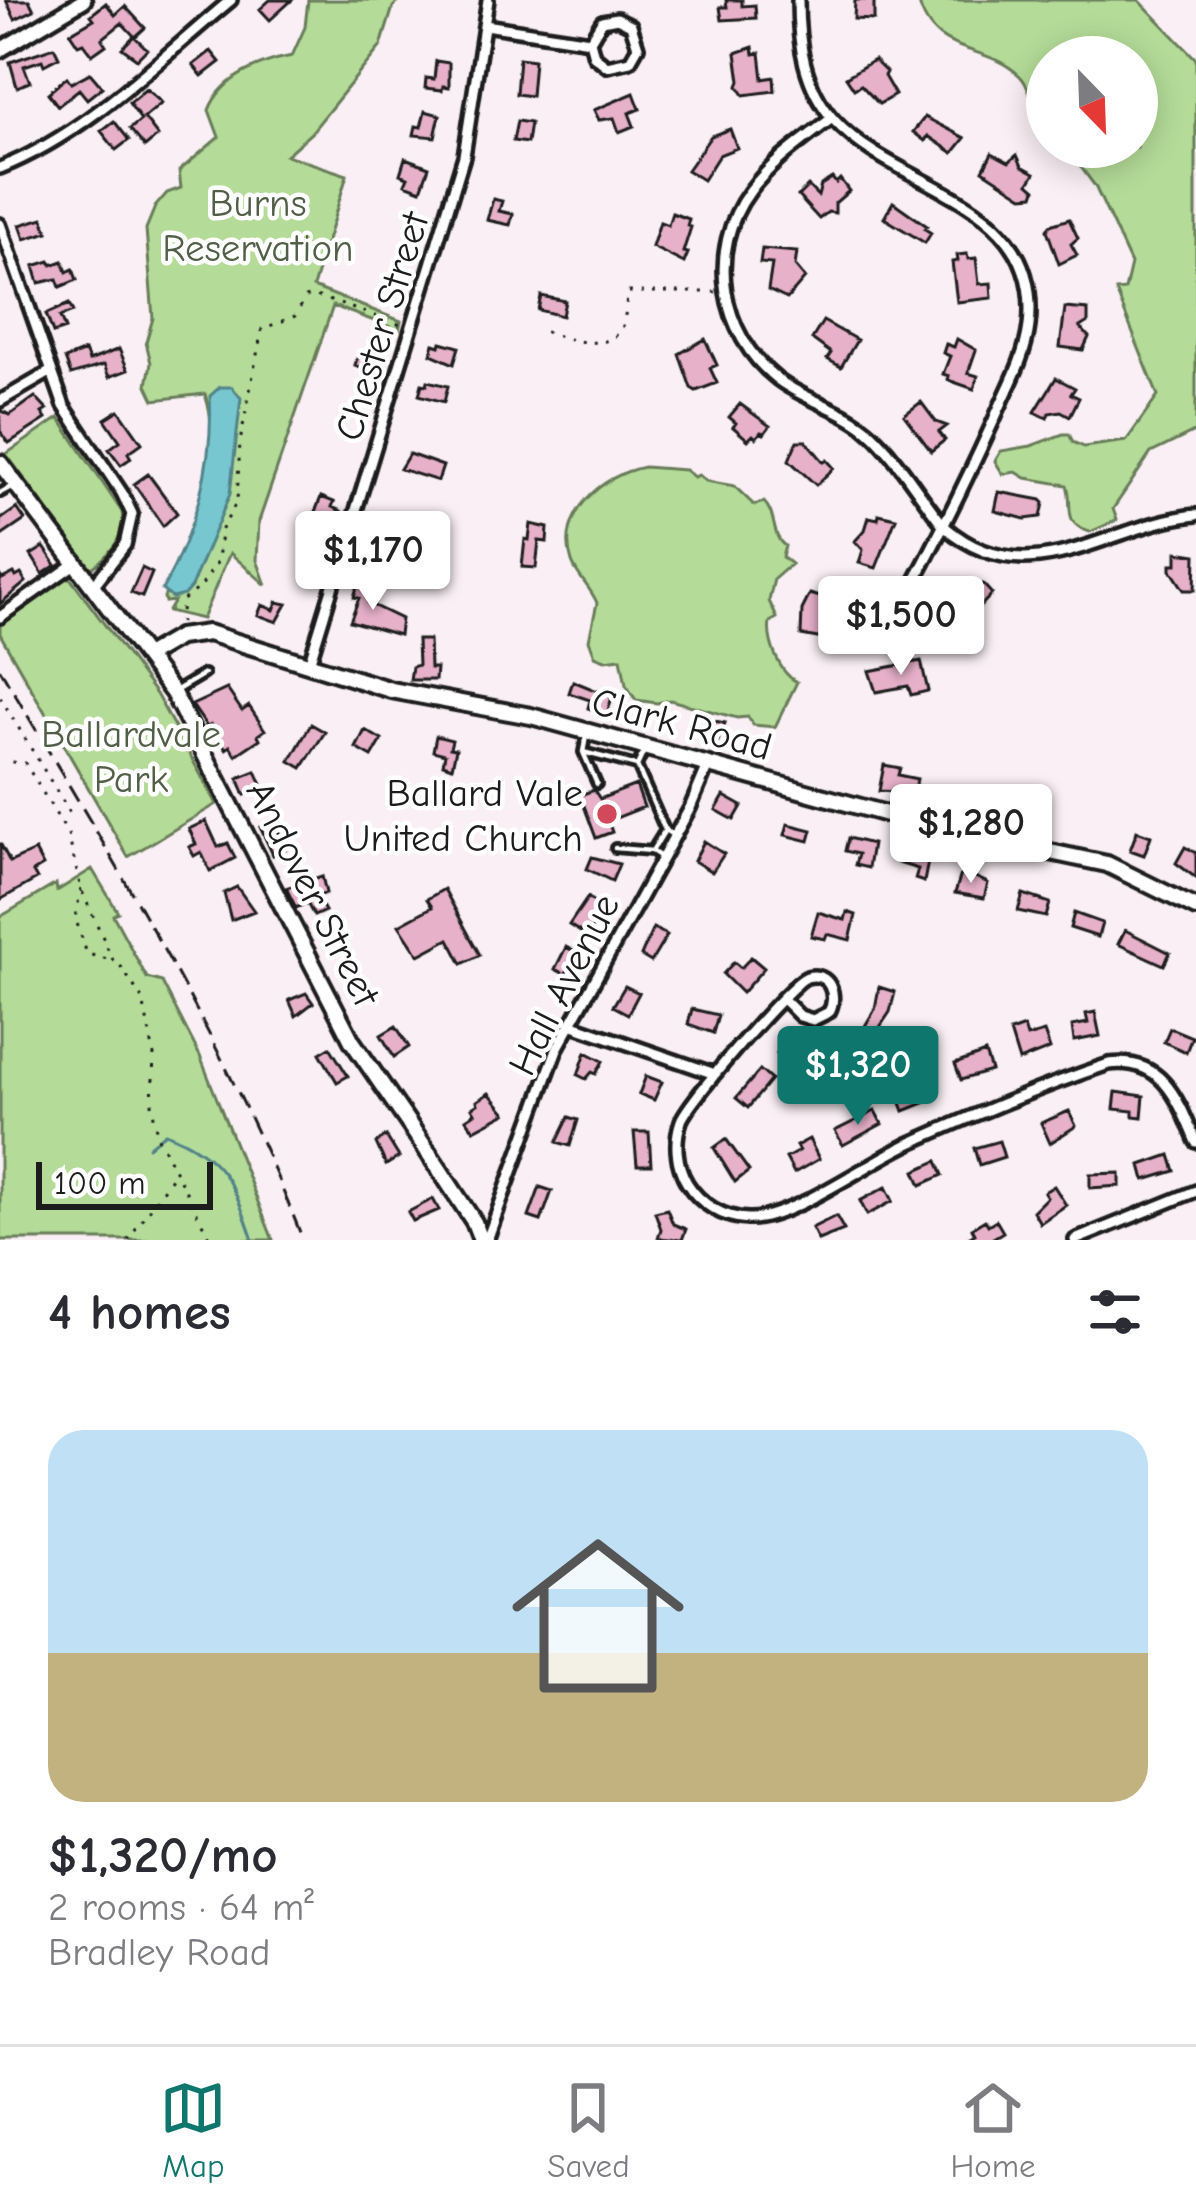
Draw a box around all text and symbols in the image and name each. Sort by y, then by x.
north arrow [1026,36,1158,168]
map controls [1026,36,1158,168]
park label: Burns Reservation [162,181,354,271]
street label: Chester Street [326,205,439,446]
pin: $1,170 [275,511,471,613]
text: $1,170 [322,527,424,572]
pin: $1,500 [803,576,999,678]
text: $1,500 [845,592,957,637]
street label: Clark Road [587,679,776,770]
park label: Ballardvale Park [41,712,221,802]
place label: Ballard Vale United Church [344,771,583,861]
street label: Andover Street [237,774,389,1015]
pin: $1,280 [873,784,1069,886]
text: $1,280 [917,800,1025,845]
marker: Ballard Vale United Church [594,801,620,827]
street label: Hall Avenue [500,887,629,1083]
pin: $1,320 [760,1026,956,1128]
text: $1,320 [804,1042,912,1087]
scale bar [36,1156,213,1209]
text: 100 m [54,1164,146,1202]
icon: filters [1082,1279,1148,1345]
text: 4 homes [48,1283,231,1342]
icon: home [490,1508,706,1724]
text: $1,320/mo [48,1826,278,1885]
text: 2 rooms · 64 m² [48,1885,314,1930]
text: Bradley Road [48,1930,270,1975]
tab: Map [160,2075,226,2185]
tab: Saved [547,2075,630,2185]
tab: Home [950,2075,1036,2185]

